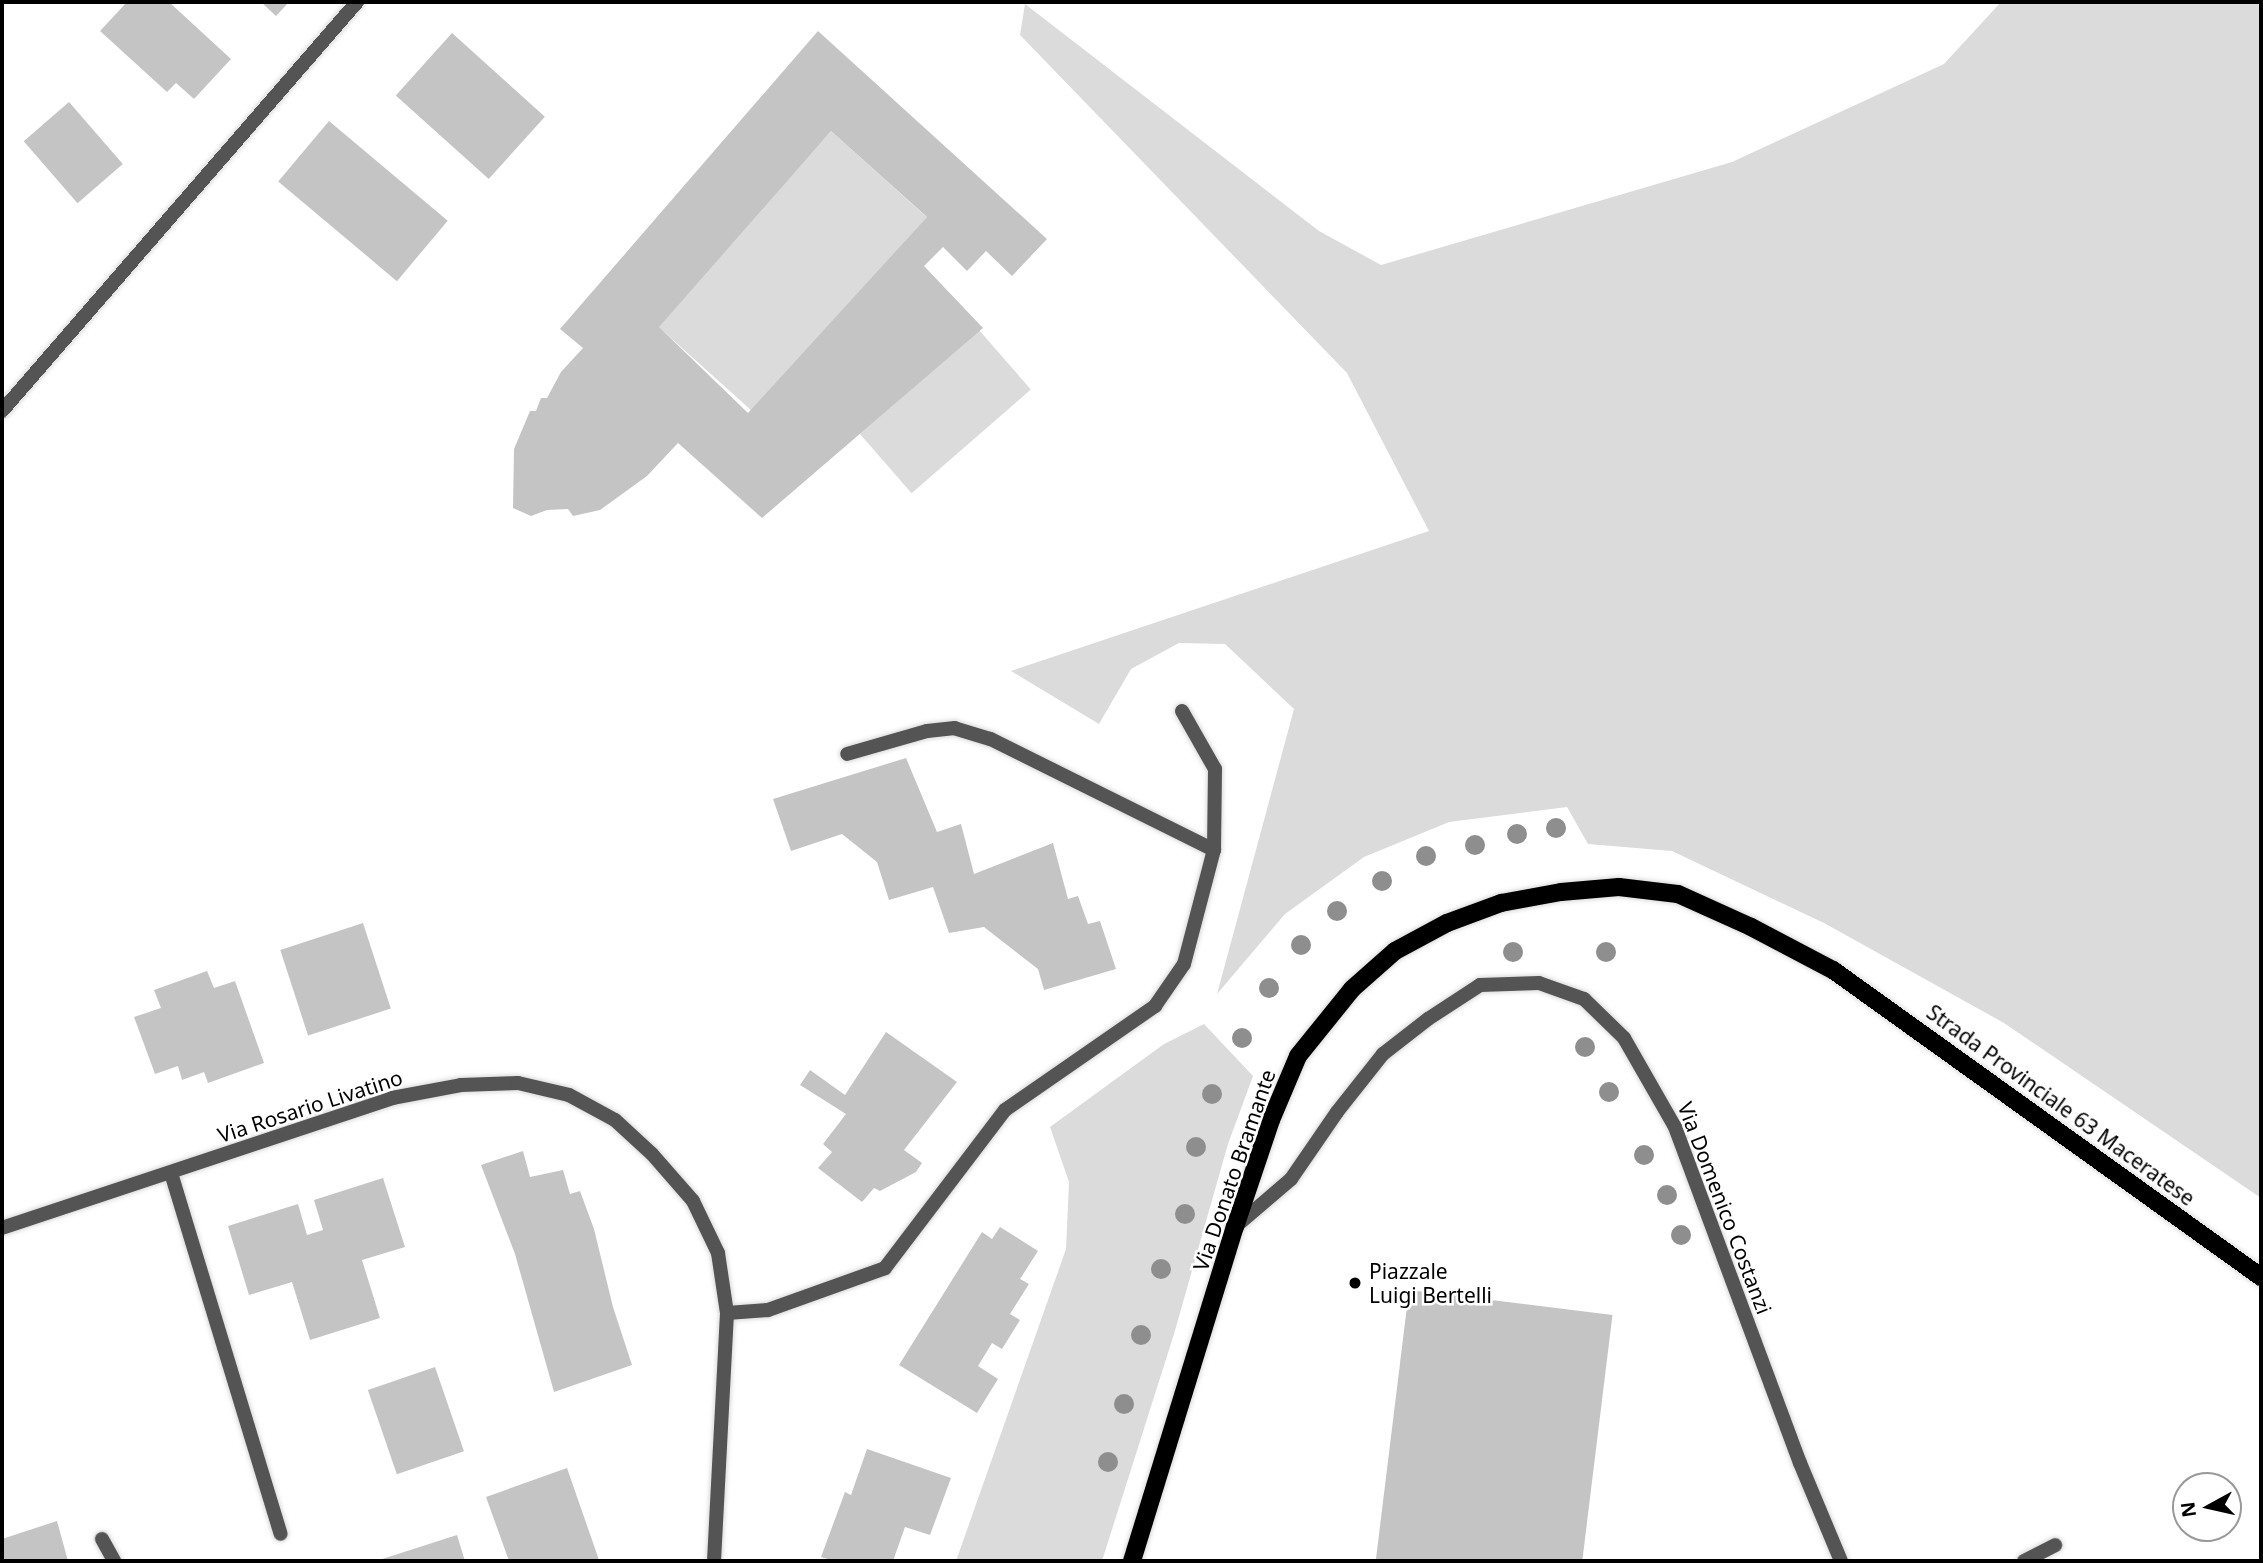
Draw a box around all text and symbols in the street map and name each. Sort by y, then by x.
street label: Strada Provinciale 63 Maceratese [1922,999,2200,1211]
street label: Via Rosario Livatino [214,1064,406,1148]
street label: Via Donato Bramante [1188,1066,1280,1274]
street label: Via Domenico Costanzi [1673,1098,1777,1318]
place label: Piazzale Luigi Bertelli [1369,1258,1492,1308]
marker: Piazzale Luigi Bertelli [1347,1275,1363,1291]
north arrow [2172,1472,2242,1542]
text: N [2174,1500,2202,1519]

